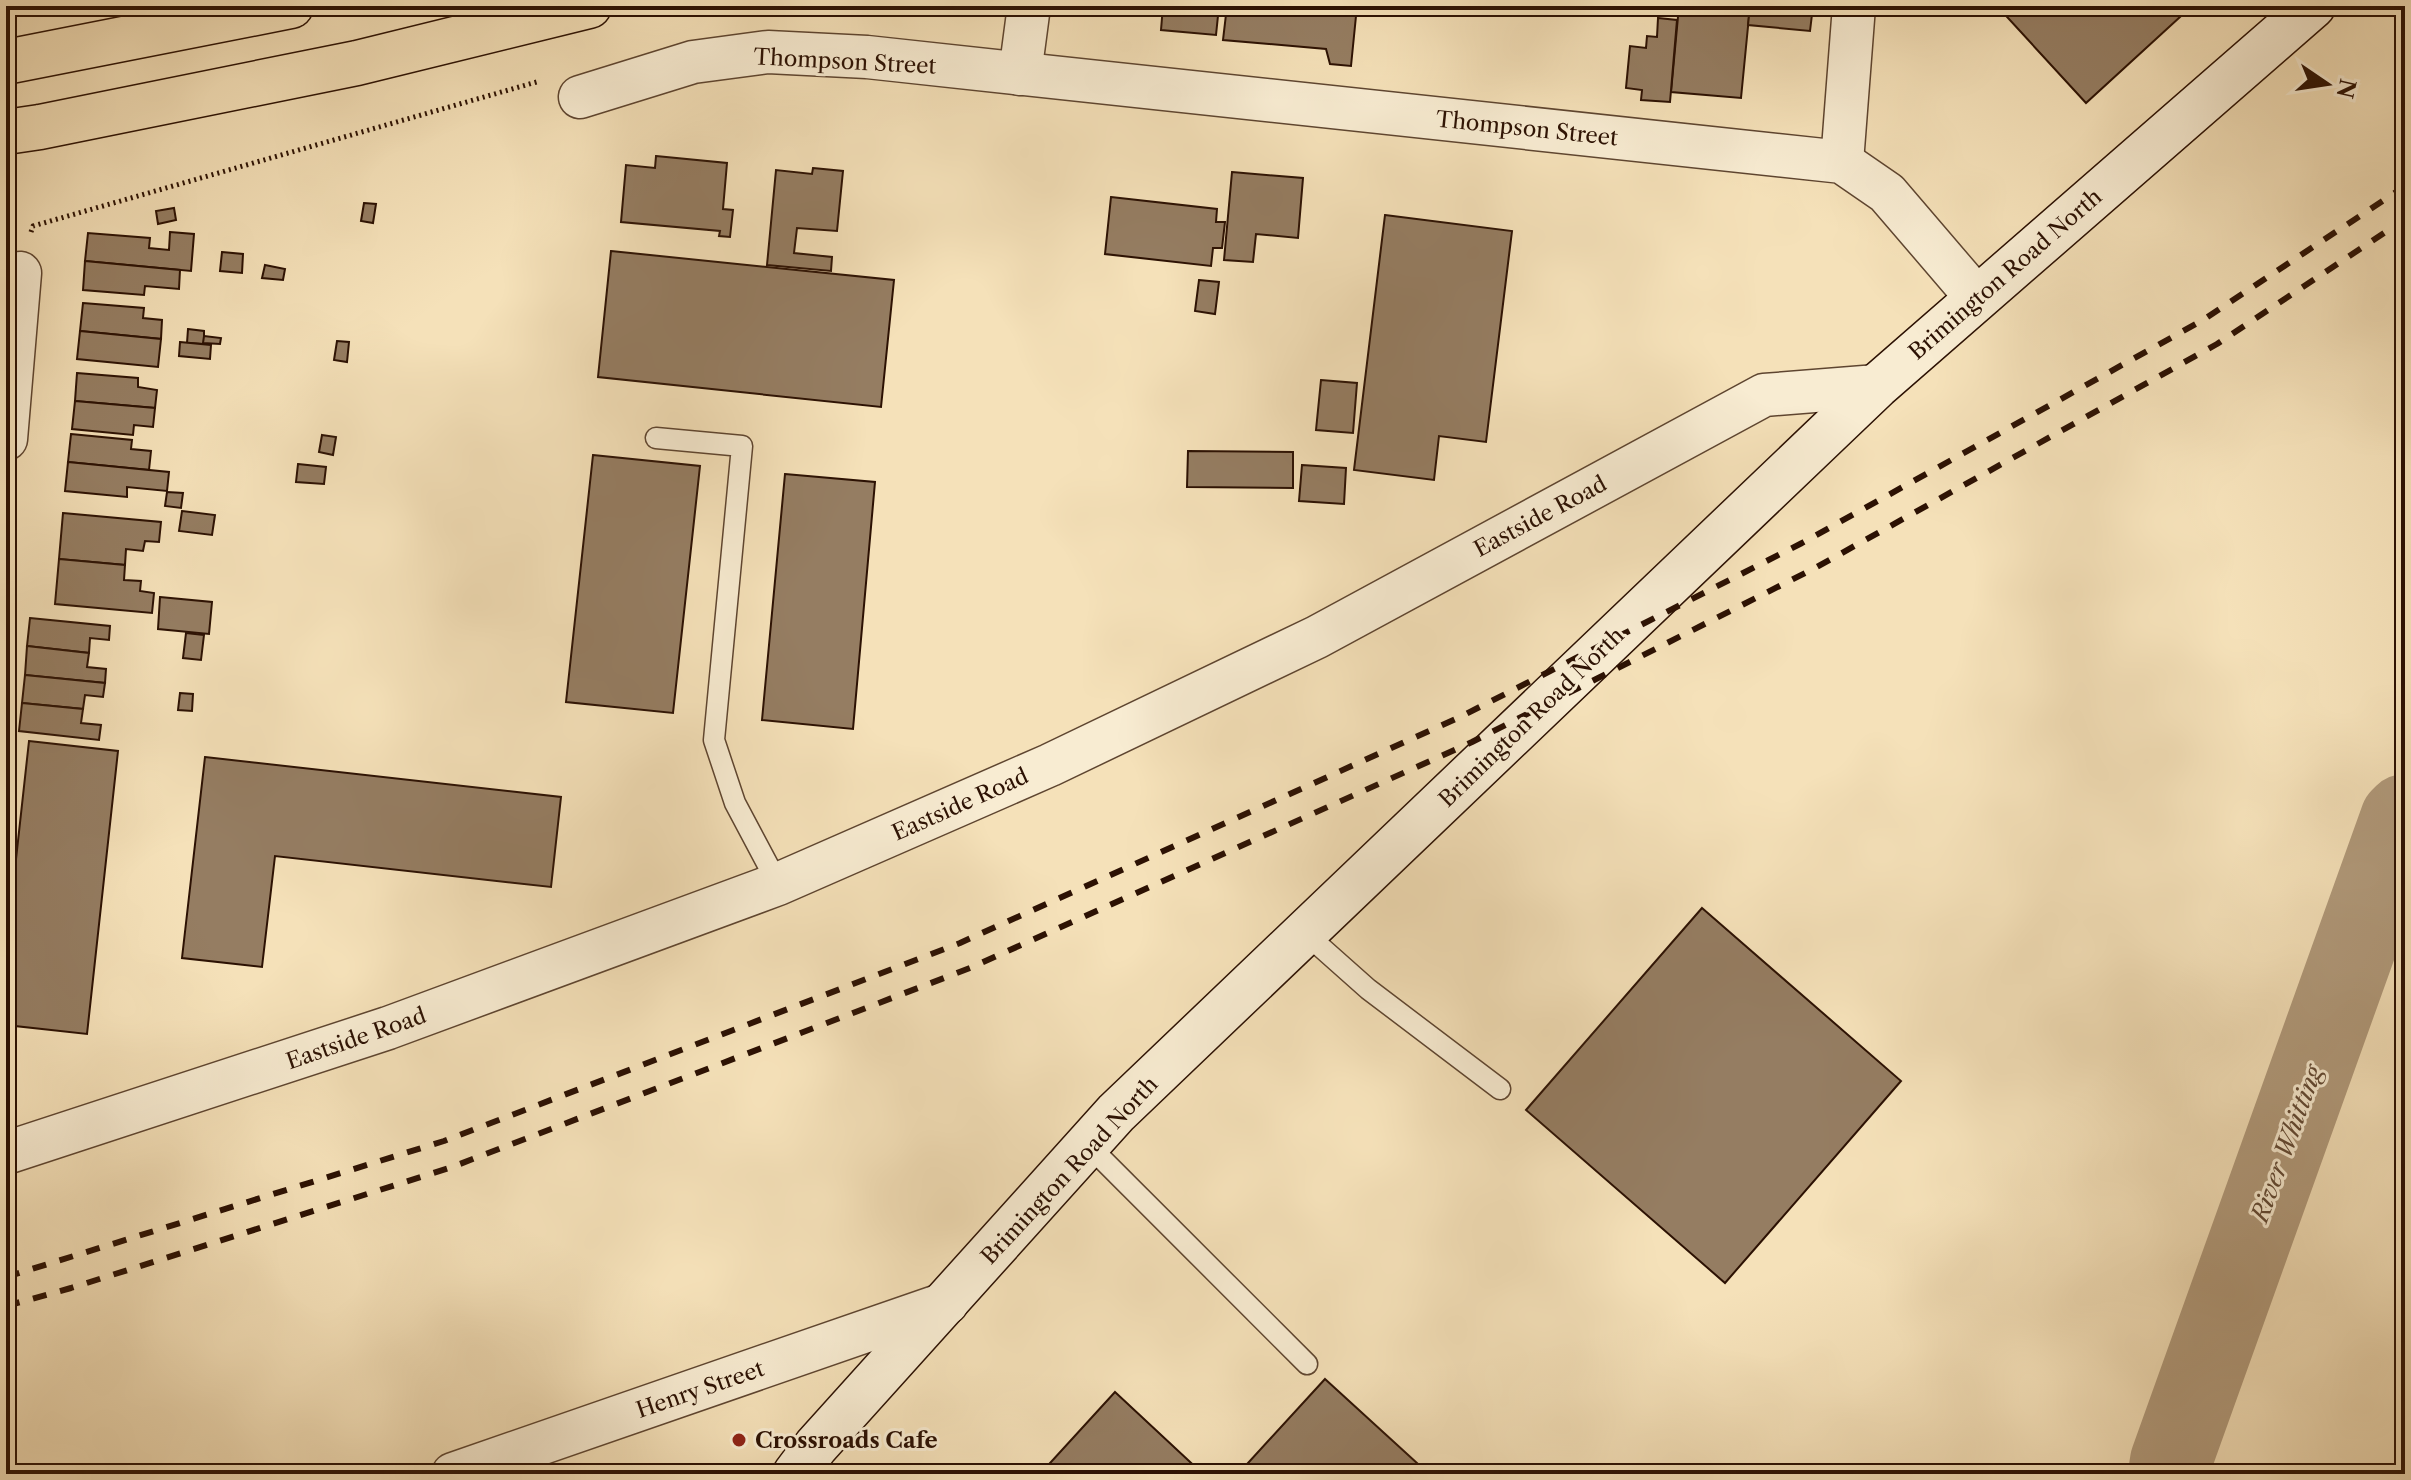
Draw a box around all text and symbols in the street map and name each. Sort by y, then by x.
street label: Thompson Street [753,43,937,80]
north arrow [2287,44,2367,124]
text: N [2331,76,2361,101]
street label: Thompson Street [1435,106,1619,152]
street label: Brimington Road North [1903,183,2108,366]
street label: Eastside Road [1469,470,1611,563]
street label: Brimington Road North [1433,622,1630,813]
street label: Eastside Road [888,762,1033,847]
street label: Eastside Road [283,1002,430,1075]
water label: River Whitting [2244,1059,2329,1228]
street label: Brimington Road North [975,1071,1164,1270]
street label: Henry Street [633,1355,768,1424]
place label: Crossroads Cafe [755,1427,938,1454]
marker: Crossroads Cafe [730,1431,748,1449]

